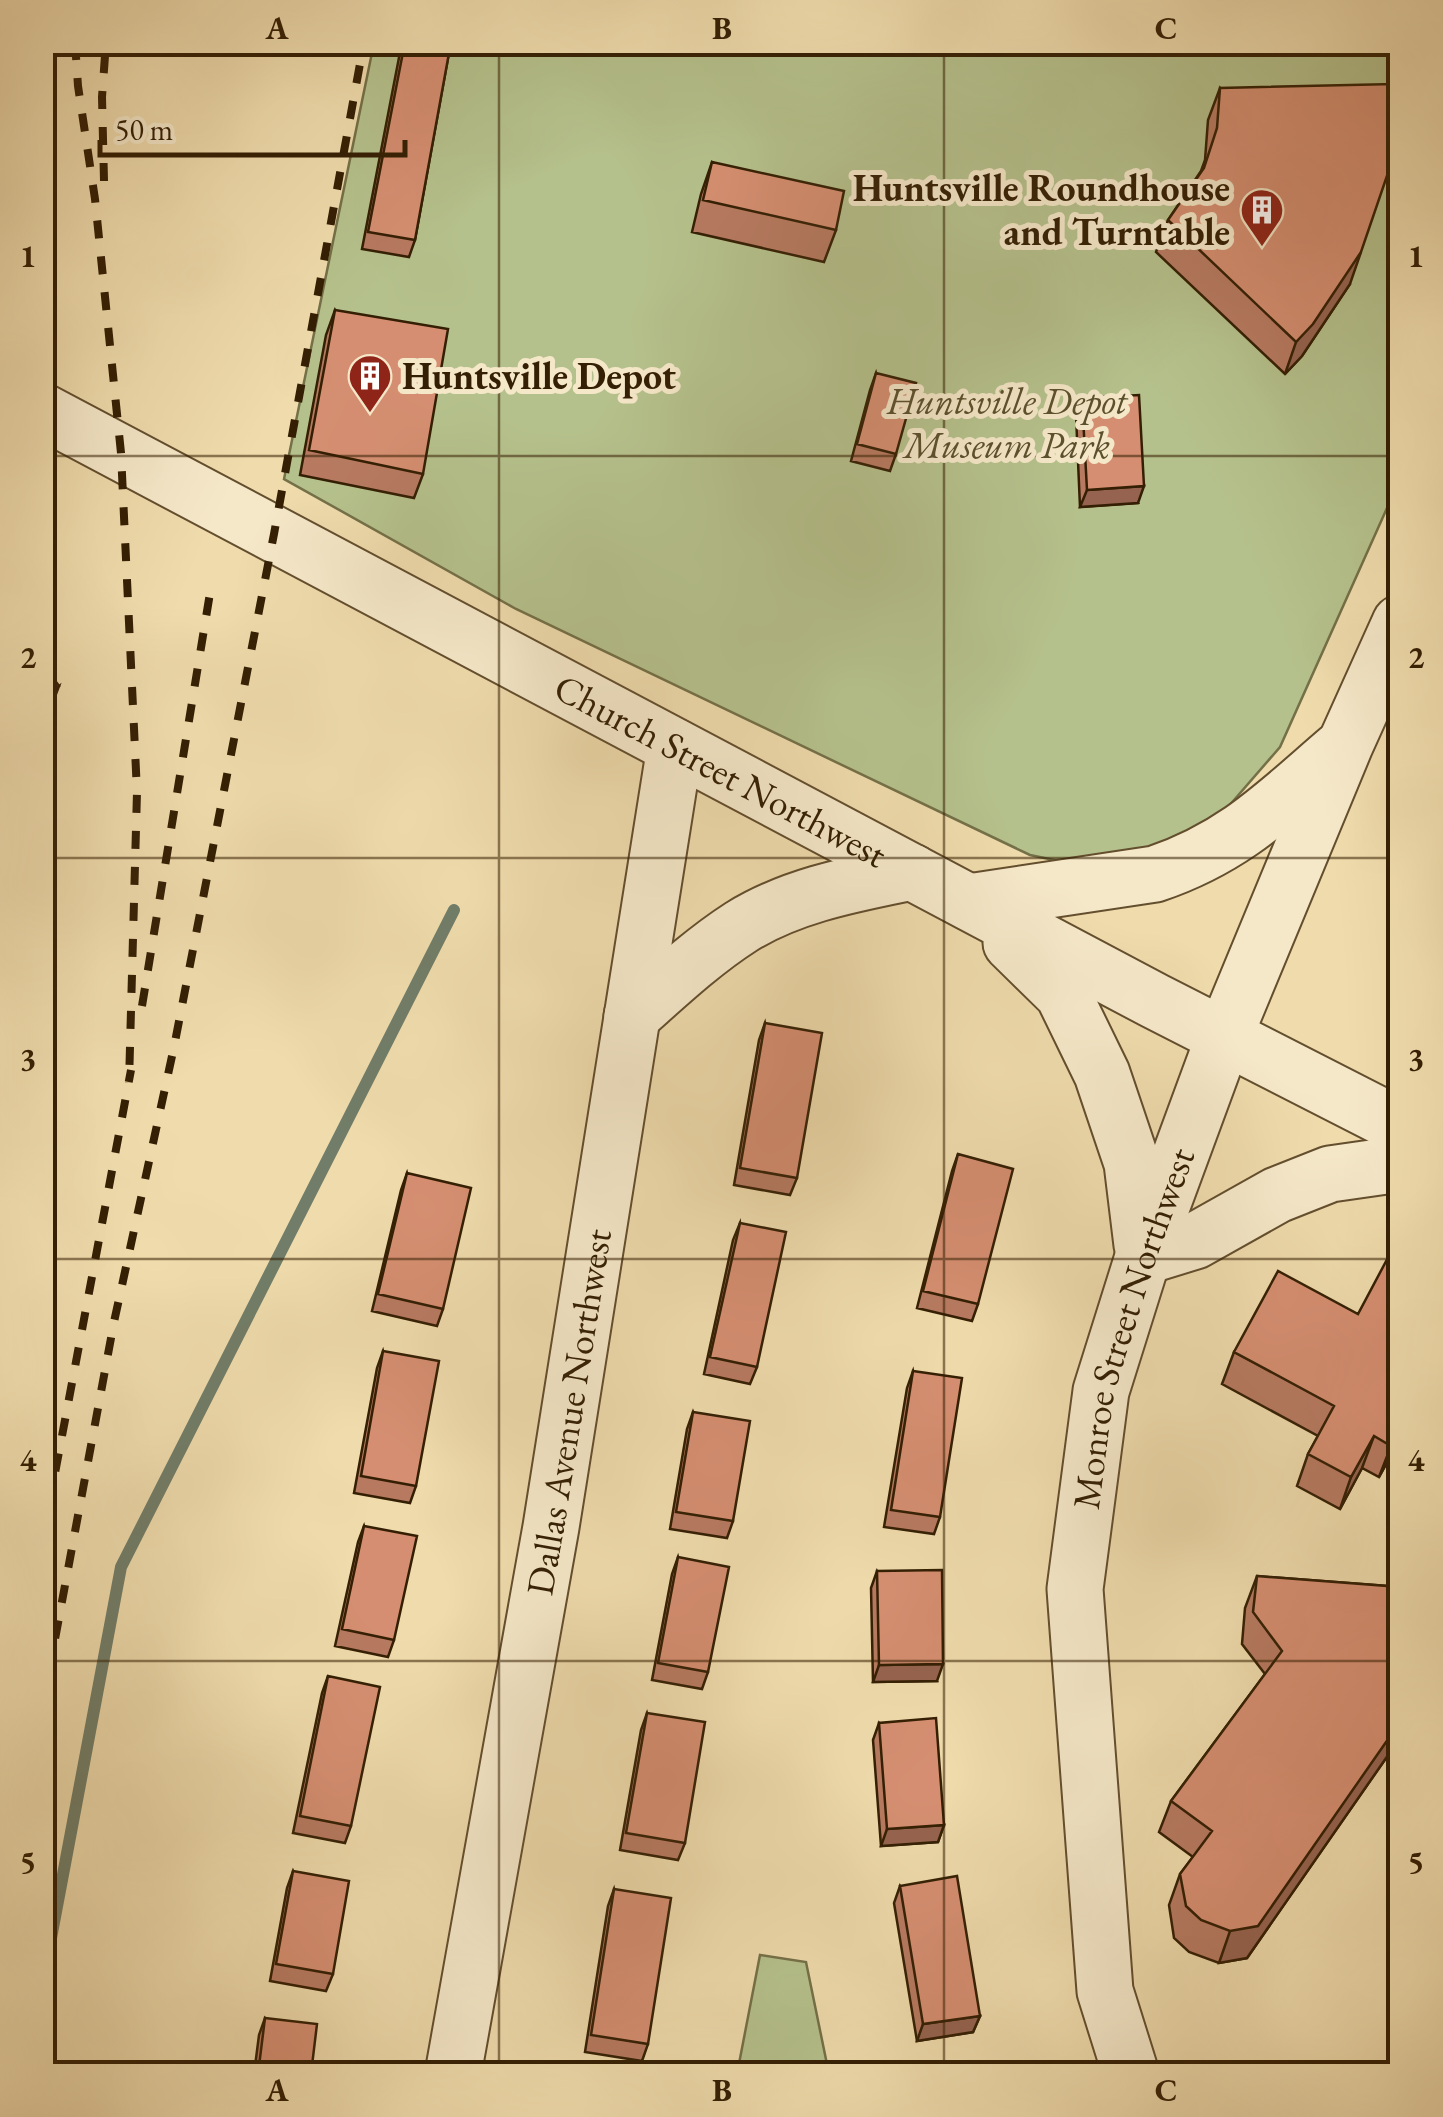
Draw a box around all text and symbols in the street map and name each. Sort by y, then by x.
text: A [264,7,289,49]
text: B [712,7,732,49]
text: C [1155,7,1177,49]
scale bar [100,95,405,157]
text: 50 m [115,110,173,149]
place label: Huntsville Roundhouse and Turntable [853,163,1230,256]
building icon: Huntsville Roundhouse and Turntable [1239,187,1285,248]
text: 1 [20,235,36,277]
text: 1 [1408,235,1424,277]
place label: Huntsville Depot [402,351,676,400]
building icon: Huntsville Depot [347,353,393,414]
park label: Huntsville Depot Museum Park [886,376,1129,469]
text: 2 [20,636,37,678]
text: 2 [1408,636,1425,678]
street label: Church Street Northwest [546,662,896,878]
text: 3 [20,1038,36,1080]
text: 3 [1408,1038,1424,1080]
street label: Monroe Street Northwest [1061,1141,1205,1512]
street label: Dallas Avenue Northwest [514,1225,622,1599]
text: 4 [20,1439,38,1481]
text: 4 [1408,1439,1426,1481]
text: 5 [20,1841,36,1883]
text: 5 [1408,1841,1424,1883]
text: A [264,2069,289,2111]
text: B [712,2069,732,2111]
text: C [1155,2069,1177,2111]

